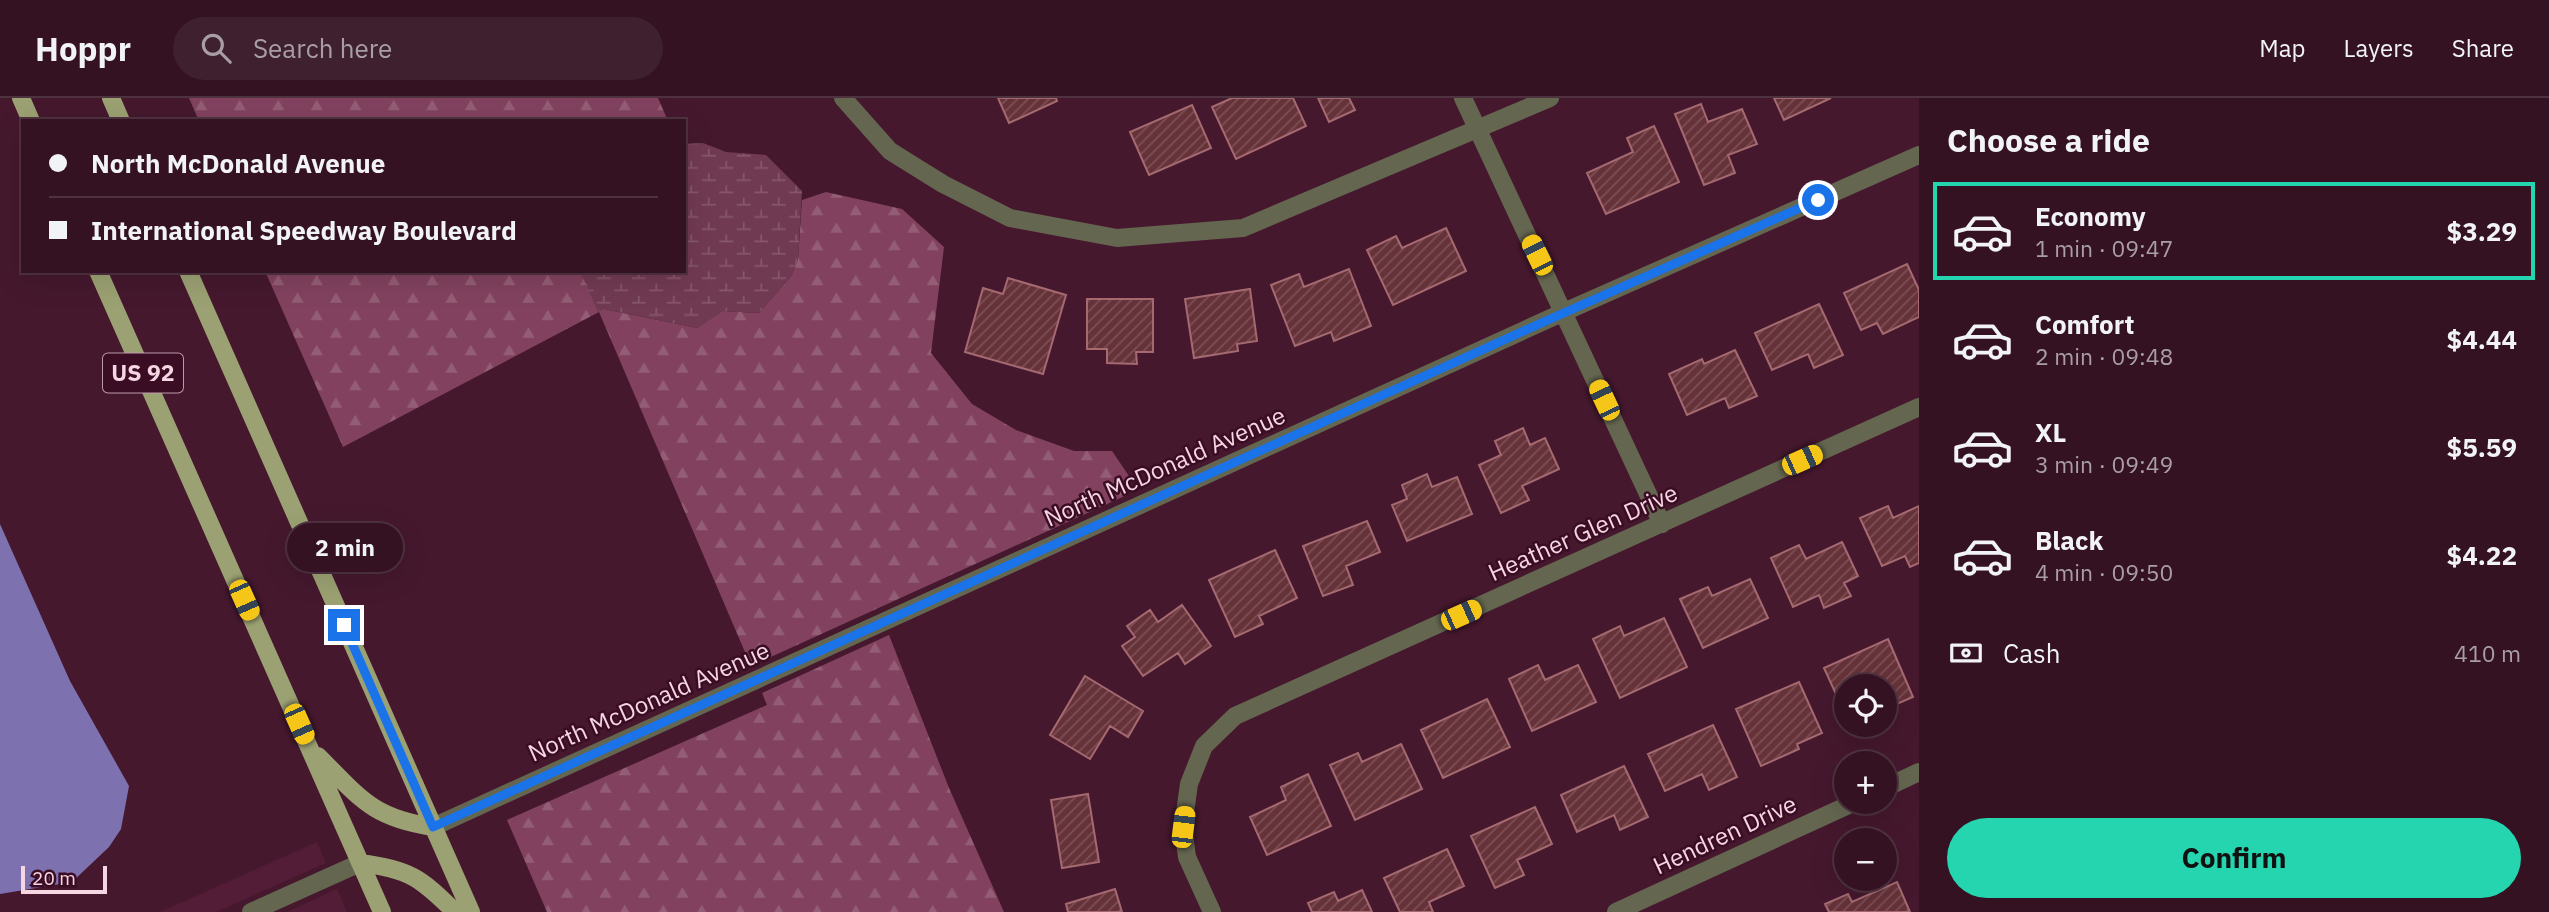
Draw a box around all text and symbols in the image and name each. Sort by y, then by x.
search box [173,17,663,80]
text: Hoppr [35,27,131,70]
icon: search [197,29,235,67]
text: Search here [253,31,392,65]
text: Map [2259,32,2306,64]
text: Layers [2344,32,2414,64]
text: Share [2452,32,2514,64]
text: Choose a ride [1947,119,2150,161]
text: North McDonald Avenue [91,146,385,180]
route start [1802,184,1834,216]
text: Economy [2035,199,2146,233]
icon: car [1951,200,2014,263]
text: International Speedway Boulevard [91,213,517,247]
text: $3.29 [2447,214,2517,248]
car [1519,232,1556,278]
text: 1 min · 09:47 [2035,233,2173,263]
text: Comfort [2035,307,2134,341]
icon: car [1951,308,2014,371]
text: $4.44 [2447,322,2517,356]
text: 2 min · 09:48 [2035,341,2173,371]
road number: US 92 [103,354,183,392]
car [1586,377,1623,423]
street label: North McDonald Avenue [1039,398,1290,534]
text: XL [2035,415,2066,449]
icon: car [1951,416,2014,479]
text: $5.59 [2447,430,2517,464]
car [1779,442,1826,478]
text: 3 min · 09:49 [2035,449,2173,479]
street label: Heather Glen Drive [1483,476,1682,588]
text: Black [2035,523,2103,557]
callout: 2 min [286,524,402,573]
icon: car [1951,524,2014,587]
text: 2 min [315,532,375,562]
text: $4.22 [2447,538,2517,572]
text: 4 min · 09:50 [2035,557,2173,587]
car [226,577,263,623]
car [1438,597,1485,633]
route end [328,609,360,641]
street label: North McDonald Avenue [523,633,774,769]
icon: cash [1947,634,1985,672]
text: Cash [2003,636,2060,670]
text: 410 m [2454,638,2521,668]
map controls [1834,674,1897,891]
button: locate [1834,674,1897,737]
car [281,701,318,747]
button: + [1834,751,1897,814]
street label: Hendren Drive [1648,787,1801,881]
car [1171,805,1196,849]
button: Confirm [1947,818,2521,898]
button: − [1834,828,1897,891]
scale bar [21,863,107,895]
text: 20 m [32,866,76,890]

